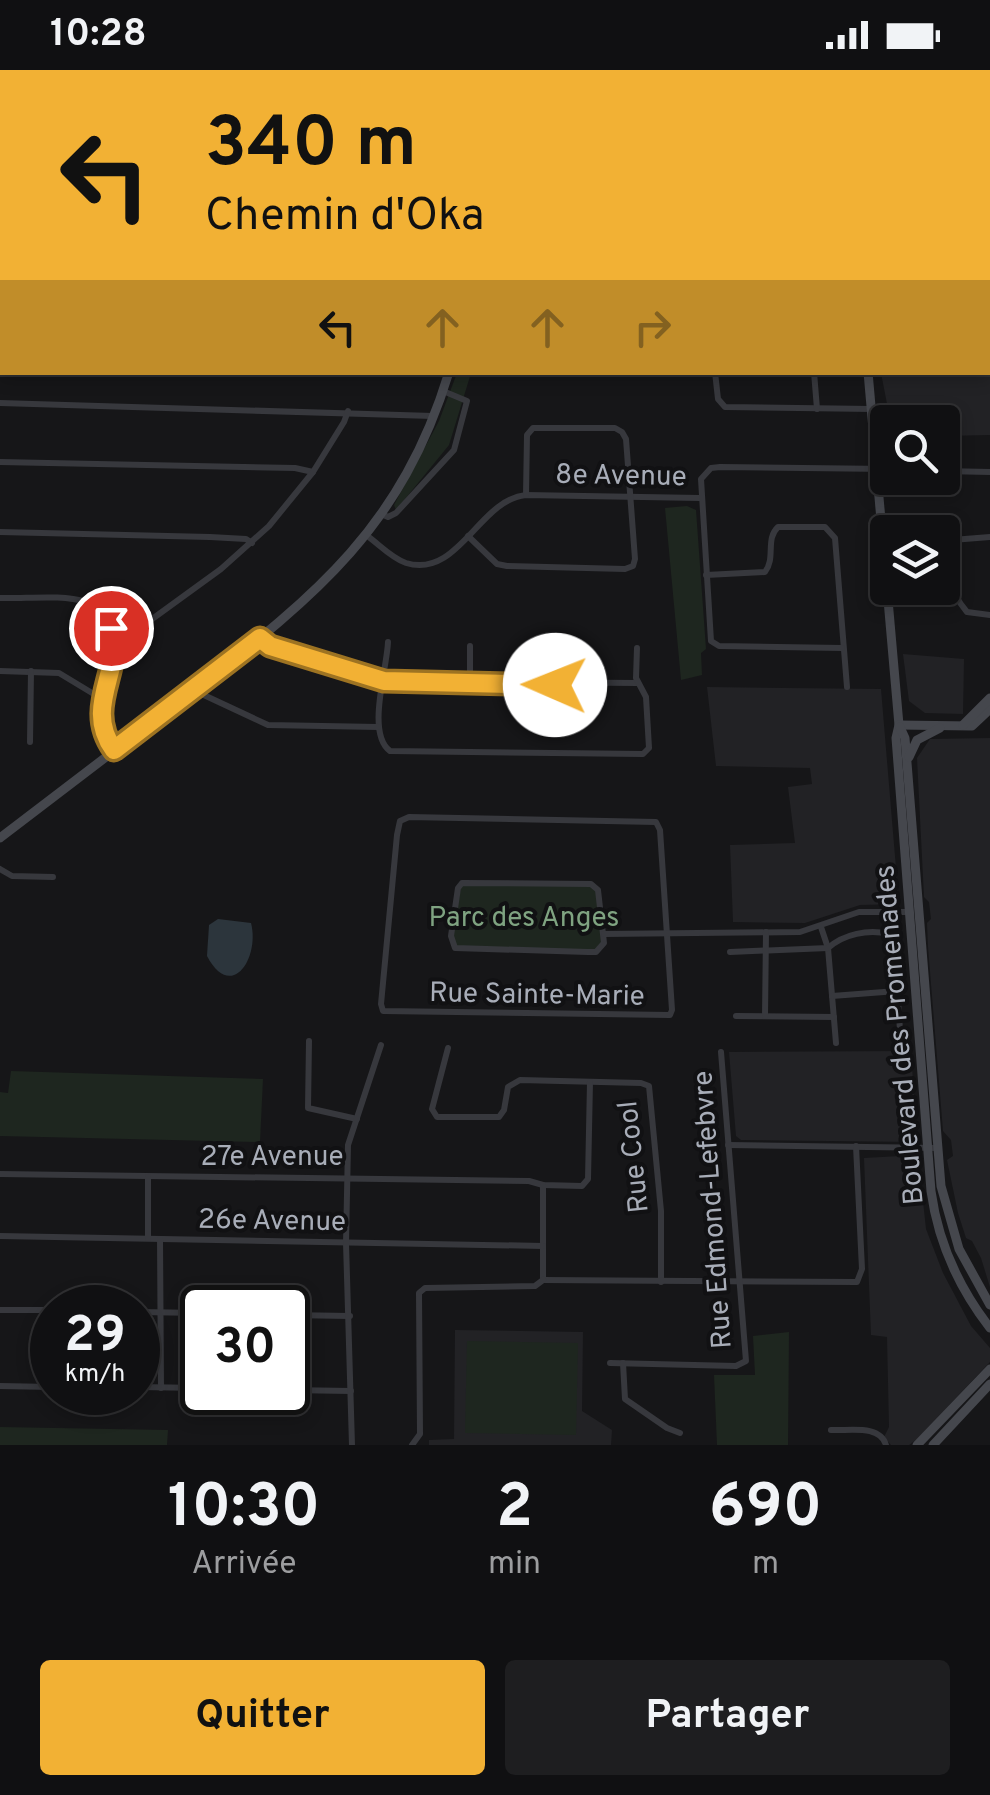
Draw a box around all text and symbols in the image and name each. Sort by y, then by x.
text: 10:28 [50,11,147,60]
text: 340 m [205,102,417,191]
icon: left [40,110,170,240]
text: Chemin d'Oka [205,189,484,246]
icon: left [310,300,365,355]
icon: ahead [415,300,470,355]
icon: ahead [520,300,575,355]
icon: right [625,300,680,355]
map controls [870,405,960,605]
button: search [870,405,960,495]
street label: 8e Avenue [555,458,687,496]
button: layers [870,515,960,605]
pin [69,586,154,671]
icon: arrive [84,601,139,656]
position arrow [503,633,607,737]
street label: Boulevard des Promenades [868,863,934,1206]
park label: Parc des Anges [429,901,619,937]
street label: Rue Sainte-Marie [429,976,645,1016]
street label: Rue Edmond-Lefebvre [686,1070,742,1350]
street label: Rue Cool [611,1099,659,1215]
street label: 27e Avenue [200,1140,344,1176]
street label: 26e Avenue [198,1203,346,1241]
speed limit sign: 30 [180,1285,310,1415]
text: 29 [64,1306,126,1369]
text: km/h [65,1359,125,1391]
text: 10:30 [168,1472,320,1548]
text: 2 [496,1472,533,1548]
text: 690 [709,1472,822,1548]
text: Arrivée [191,1545,296,1585]
text: min [488,1545,541,1585]
text: m [752,1545,779,1585]
button: Quitter [40,1660,485,1775]
button: Partager [505,1660,950,1775]

